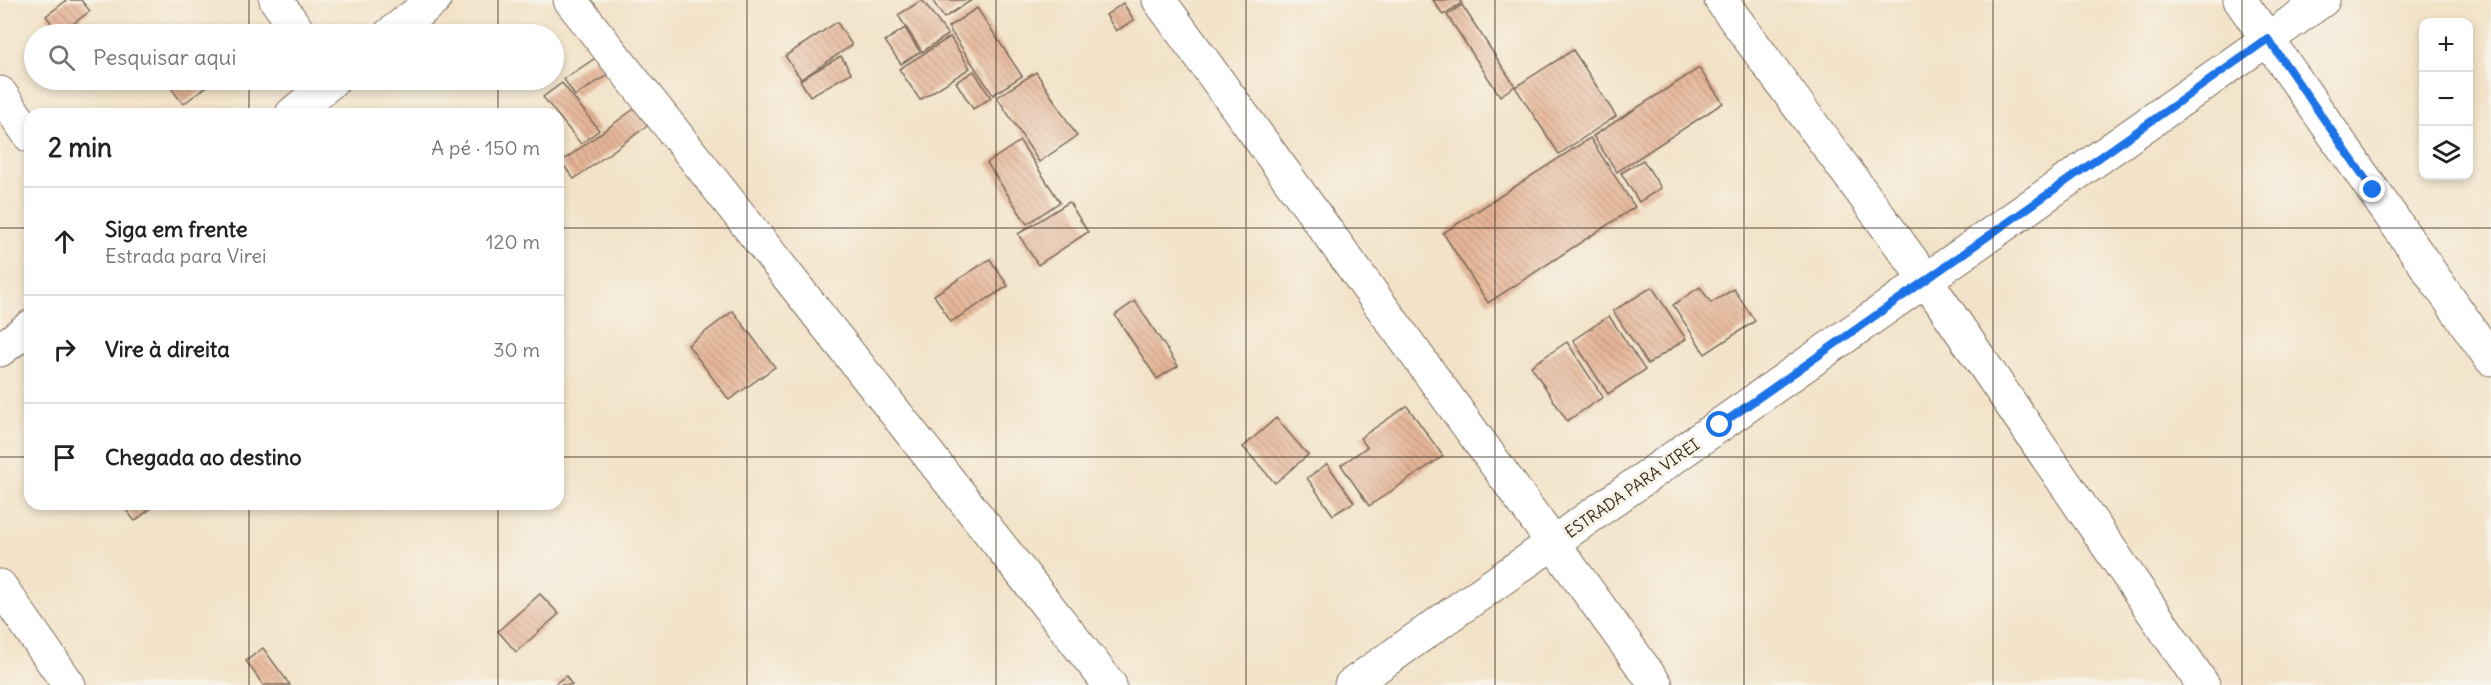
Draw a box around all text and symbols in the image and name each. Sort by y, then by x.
map controls [2419,18,2473,180]
button: + [2419,18,2473,72]
search box [24,24,564,90]
icon: search [45,41,78,74]
text: Pesquisar aqui [93,43,236,71]
button: − [2419,72,2473,126]
button: layers [2419,126,2473,180]
text: 2 min [48,131,112,164]
text: A pé · 150 m [431,135,540,160]
route end [2359,176,2385,202]
text: Siga em frente [105,215,248,243]
icon: ahead [48,225,81,258]
text: 120 m [486,229,540,254]
text: Estrada para Virei [105,243,267,268]
icon: right [48,333,81,366]
text: Vire à direita [105,335,230,363]
text: 30 m [493,337,540,362]
route start [1706,411,1732,437]
street label: ESTRADA PARA VIREI [1561,434,1703,542]
icon: arrive [48,441,81,474]
text: Chegada ao destino [105,443,302,471]

